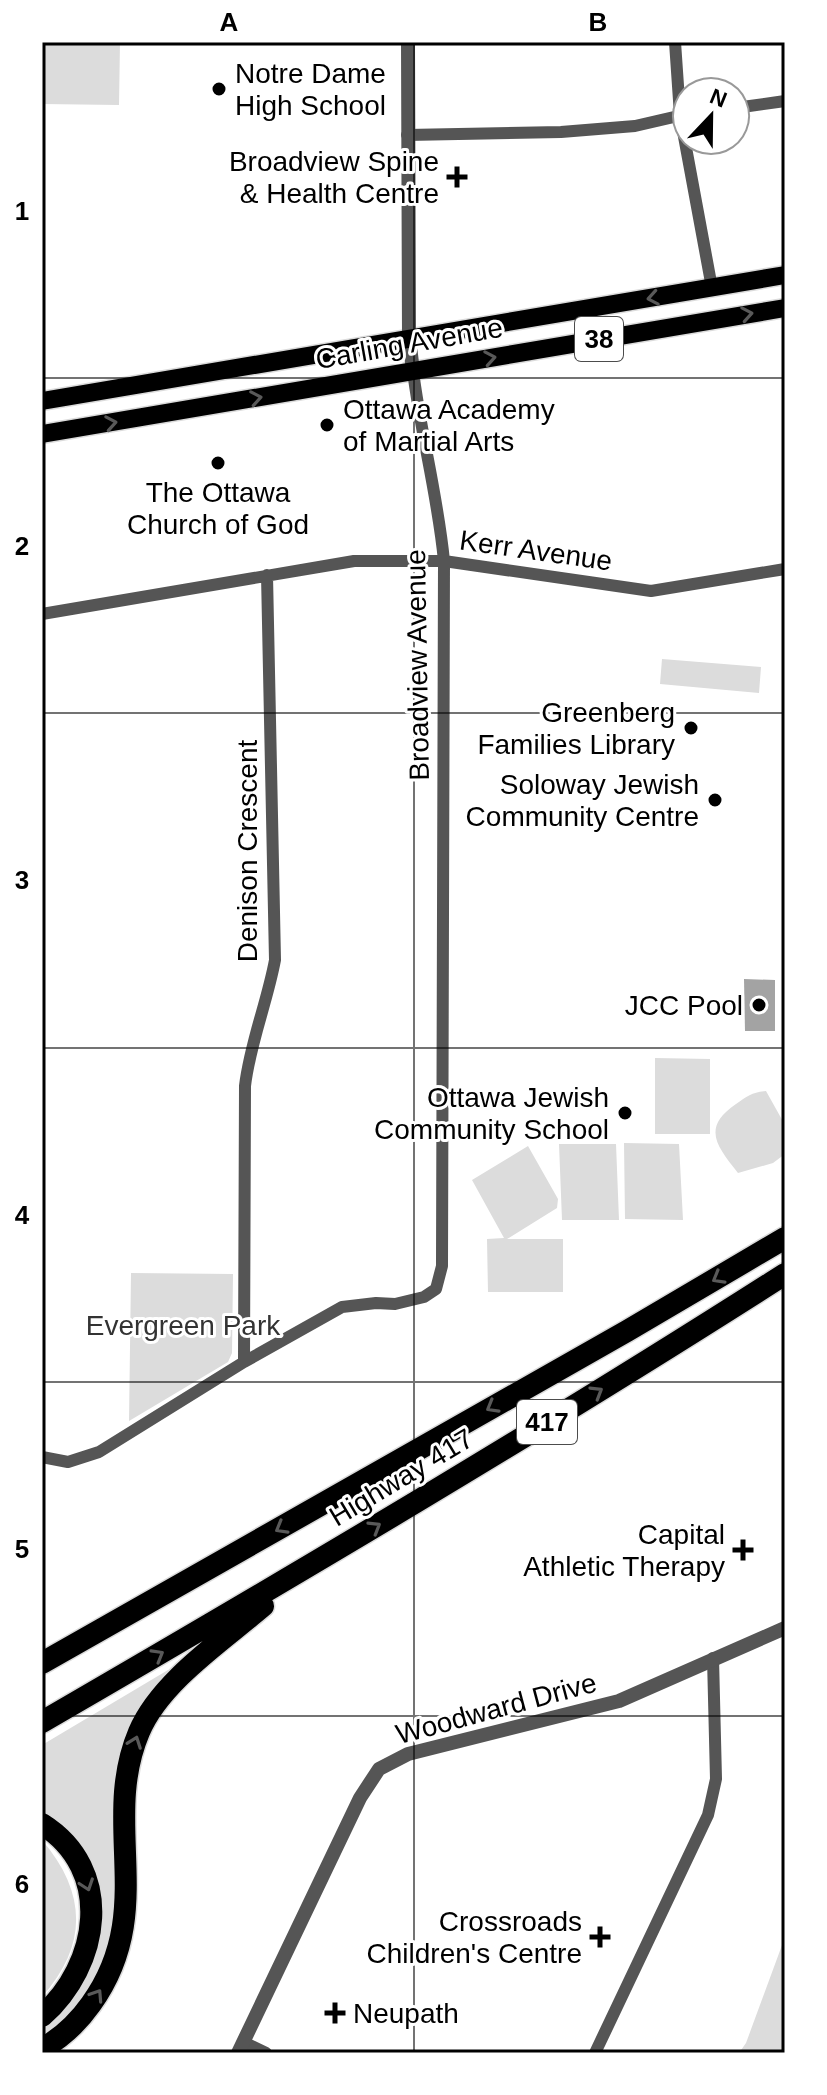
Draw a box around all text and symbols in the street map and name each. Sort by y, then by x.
text: A [220,7,239,37]
text: B [589,7,607,37]
place label: Notre Dame High School [235,58,386,121]
north arrow [671,76,751,156]
marker: Notre Dame High School [210,80,228,98]
text: N [706,83,730,112]
place label: Broadview Spine & Health Centre [229,146,439,209]
marker: Broadview Spine & Health Centre [446,166,468,188]
text: 1 [15,196,29,226]
one-way arrow [646,289,660,306]
one-way arrow [740,307,753,324]
street label: Carling Avenue [313,312,505,375]
road number: 38 [575,317,623,361]
one-way arrow [484,350,497,367]
one-way arrow [250,390,263,407]
place label: Ottawa Academy of Martial Arts [343,394,555,457]
one-way arrow [104,415,118,432]
marker: Ottawa Academy of Martial Arts [318,416,336,434]
marker: The Ottawa Church of God [209,454,227,472]
place label: The Ottawa Church of God [127,477,309,540]
street label: Kerr Avenue [458,524,614,577]
text: 2 [15,531,29,561]
street label: Broadview Avenue [400,549,435,781]
place label: Greenberg Families Library [477,697,675,760]
marker: Greenberg Families Library [682,719,700,737]
street label: Denison Crescent [232,740,263,962]
place label: Soloway Jewish Community Centre [466,769,699,832]
marker: Soloway Jewish Community Centre [706,791,724,809]
text: 3 [15,865,29,895]
place label: JCC Pool [625,990,743,1021]
marker: JCC Pool [750,996,768,1014]
place label: Ottawa Jewish Community School [374,1082,609,1145]
marker: Ottawa Jewish Community School [616,1104,634,1122]
text: 4 [15,1200,30,1230]
one-way arrow [712,1268,727,1284]
park label: Evergreen Park [86,1310,281,1341]
one-way arrow [588,1386,603,1402]
one-way arrow [486,1398,501,1413]
road number: 417 [517,1400,577,1444]
street label: Highway 417 [324,1422,479,1532]
one-way arrow [275,1518,289,1533]
place label: Capital Athletic Therapy [523,1519,725,1582]
one-way arrow [366,1522,381,1537]
text: 5 [15,1534,29,1564]
marker: Capital Athletic Therapy [732,1539,754,1561]
one-way arrow [149,1649,164,1665]
street label: Woodward Drive [392,1667,600,1750]
one-way arrow [126,1736,142,1750]
text: 6 [15,1869,29,1899]
one-way arrow [77,1878,93,1892]
place label: Crossroads Children's Centre [367,1906,582,1969]
marker: Crossroads Children's Centre [589,1926,611,1948]
one-way arrow [87,1989,102,2003]
place label: Neupath [353,1998,459,2029]
marker: Neupath [324,2002,346,2024]

